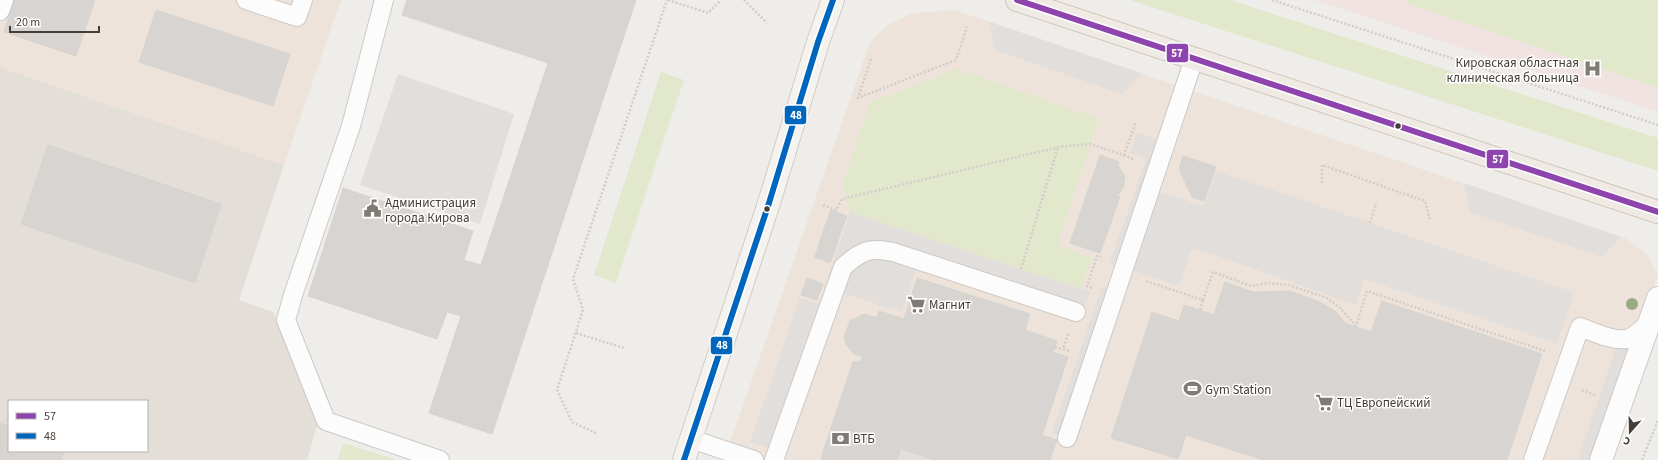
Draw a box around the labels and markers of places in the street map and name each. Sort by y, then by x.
place label: Кировская областная клиническая больница [1447,54,1579,87]
hospital icon: Кировская областная клиническая больница [1582,59,1602,79]
unlabelled marker [1393,121,1403,131]
place label: Администрация города Кирова [385,194,476,227]
public building icon: Администрация города Кирова [362,199,382,219]
unlabelled marker [762,204,772,214]
supermarket icon: Магнит [906,294,926,314]
place label: Магнит [929,296,971,314]
sports icon: Gym Station [1182,379,1202,399]
place label: Gym Station [1205,381,1271,399]
supermarket icon: ТЦ Европейский [1314,392,1334,412]
place label: ТЦ Европейский [1337,394,1431,412]
bank icon: ВТБ [830,428,850,448]
place label: ВТБ [853,430,875,448]

